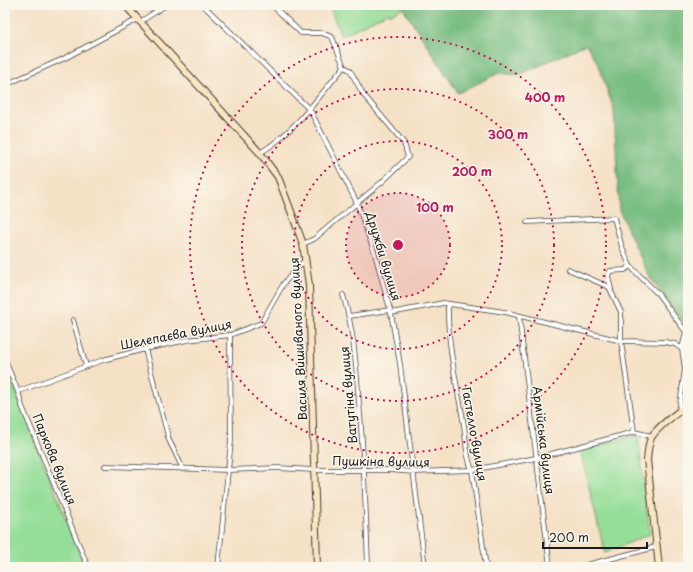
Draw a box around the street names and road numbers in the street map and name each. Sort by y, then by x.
street label: Дружби вулиця [362,208,406,303]
street label: Василя Вишиваного вулиця [285,257,311,421]
street label: Шелепаєва вулиця [119,314,233,354]
street label: Ватутіна вулиця [335,346,361,444]
street label: Гастелло вулиця [458,385,492,483]
street label: Армійська вулиця [528,385,560,495]
street label: Паркова вулиця [28,411,82,507]
street label: Пушкіна вулиця [332,451,430,471]

